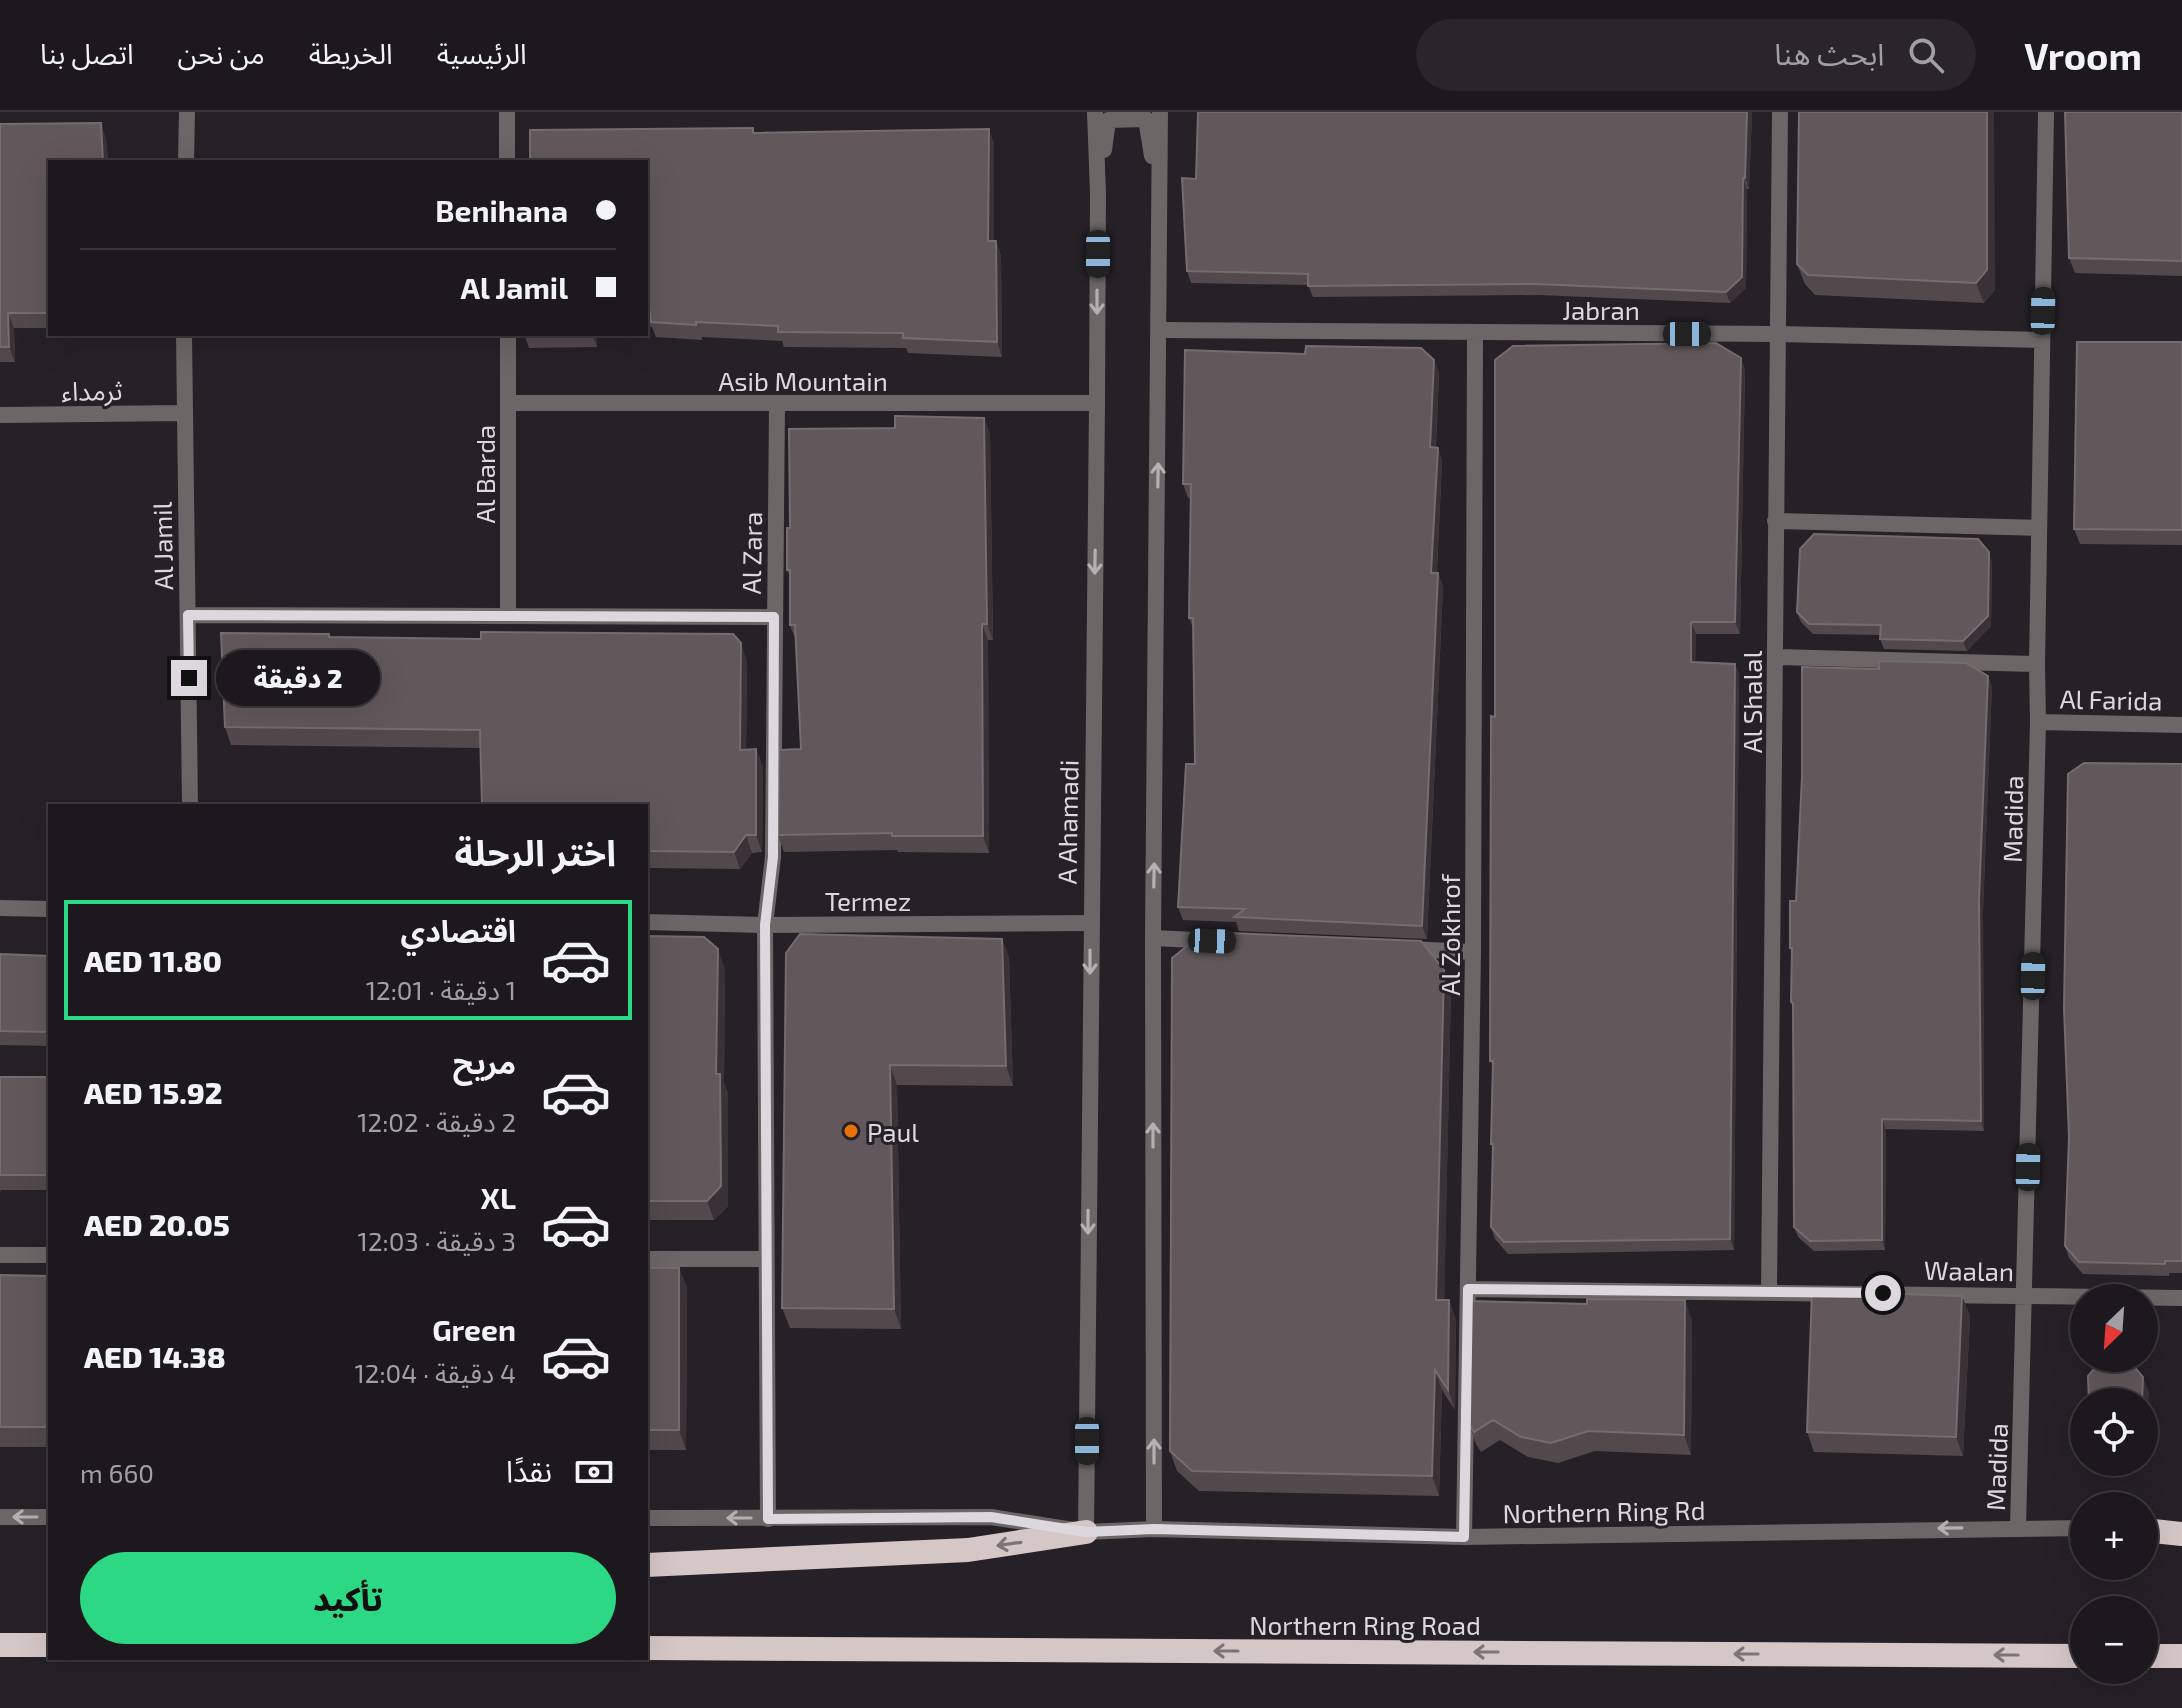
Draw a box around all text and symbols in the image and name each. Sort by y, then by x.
search box [1416,19,1976,91]
text: Vroom [2024,32,2142,78]
icon: search [1904,33,1948,77]
text: ابحث هنا [1774,35,1884,71]
text: اتصل بنا [40,36,134,70]
text: من نحن [178,36,265,70]
text: الخريطة [309,36,393,70]
text: الرئيسية [437,36,527,70]
text: Benihana [435,192,568,228]
car [1086,230,1110,278]
text: Al Jamil [461,269,568,305]
car [2031,287,2055,335]
one-way arrow [1089,288,1105,315]
street label: Jabran [1562,294,1640,325]
car [1663,322,1711,346]
street label: Asib Mountain [718,365,888,396]
street label: ثرمداء [61,374,123,407]
street label: Al Barda [469,425,500,523]
one-way arrow [1150,462,1166,489]
street label: Al Jamil [146,501,178,591]
street label: Al Zara [735,511,767,595]
one-way arrow [1087,548,1103,575]
callout: 2 دقيقة [217,650,381,706]
street label: Al Shalal [1736,650,1767,753]
route end [171,660,207,696]
text: 2 دقيقة [254,662,342,693]
street label: Al Farida [2059,683,2163,715]
street label: A Ahamadi [1050,759,1084,885]
street label: Madida [1996,775,2028,863]
text: اختر الرحلة [455,830,616,873]
one-way arrow [1146,862,1162,889]
street label: Al Zokhrof [1434,873,1465,996]
street label: Termez [825,885,911,916]
text: اقتصادي [401,912,516,948]
icon: car [540,924,612,996]
car [1188,928,1236,954]
text: AED 11.80 [84,942,222,978]
one-way arrow [1082,948,1098,975]
car [2021,952,2045,1000]
text: 1 دقيقة · 12:01 [366,974,516,1005]
text: مريح [453,1044,516,1080]
icon: car [540,1056,612,1128]
text: AED 15.92 [84,1074,223,1110]
text: 2 دقيقة · 12:02 [357,1106,516,1137]
place label: Paul [867,1116,919,1147]
marker: Paul [842,1122,860,1140]
one-way arrow [1145,1122,1161,1149]
car [2016,1143,2040,1191]
text: XL [481,1179,516,1215]
icon: car [540,1188,612,1260]
text: AED 20.05 [84,1206,230,1242]
one-way arrow [1080,1208,1096,1235]
text: 3 دقيقة · 12:03 [358,1225,516,1256]
street label: Waalan [1924,1254,2014,1286]
route start [1865,1275,1901,1311]
north arrow [2070,1284,2158,1372]
map controls [2070,1284,2158,1684]
text: Green [432,1311,516,1347]
icon: car [540,1320,612,1392]
text: AED 14.38 [84,1338,226,1374]
text: 4 دقيقة · 12:04 [354,1357,516,1388]
button: locate [2070,1388,2158,1476]
car [1075,1417,1099,1465]
street label: Madida [1979,1423,2013,1511]
one-way arrow [1146,1438,1162,1465]
icon: cash [572,1450,616,1494]
text: نقدًا [506,1452,552,1488]
text: 660 m [80,1457,154,1488]
button: + [2070,1492,2158,1580]
street label: Northern Ring Rd [1502,1494,1706,1528]
one-way arrow [12,1509,39,1525]
one-way arrow [726,1510,753,1526]
one-way arrow [1937,1521,1964,1536]
one-way arrow [997,1537,1022,1552]
button: تأكيد [80,1552,616,1644]
button: − [2070,1596,2158,1684]
street label: Northern Ring Road [1249,1609,1481,1640]
one-way arrow [1213,1643,1240,1659]
one-way arrow [1473,1645,1500,1660]
one-way arrow [1733,1646,1760,1662]
one-way arrow [1993,1647,2020,1663]

